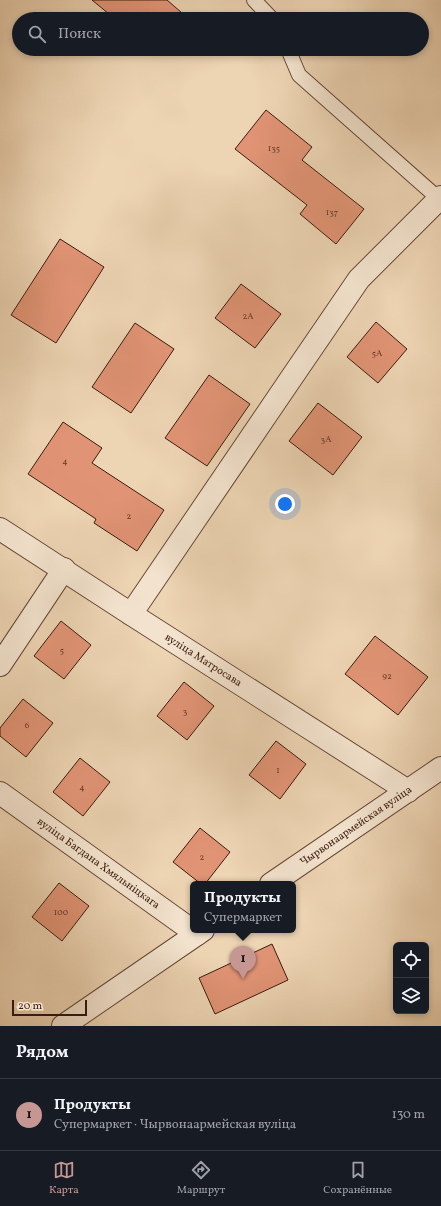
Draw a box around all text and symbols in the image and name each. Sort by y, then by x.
search box [12,12,429,56]
icon: search [26,23,48,45]
text: Поиск [58,24,101,45]
house number: 135 [268,142,280,155]
house number: 137 [326,206,338,219]
house number: 2А [242,310,254,323]
house number: 5А [372,347,383,360]
house number: 3А [321,433,332,446]
house number: 4 [62,455,68,468]
your location [275,494,295,514]
house number: 2 [127,510,132,523]
street label: вуліца Матросава [162,630,245,691]
house number: 5 [60,644,64,657]
house number: 92 [382,670,392,683]
house number: 3 [183,705,188,718]
house number: 6 [25,719,30,732]
house number: 1 [276,764,280,777]
house number: 4 [79,781,85,794]
street label: Чырвонаармейская вуліца [297,782,416,870]
street label: вуліца Багдана Хмяльніцкага [34,814,163,913]
house number: 2 [200,851,205,864]
popup [190,881,296,933]
text: Продукты [204,888,281,909]
house number: 100 [54,906,69,919]
text: Супермаркет [204,909,282,927]
map controls [393,942,429,1014]
button: locate [393,942,429,978]
pin: 1 [230,946,256,979]
button: layers [393,978,429,1014]
scale bar [12,998,87,1017]
text: 20 m [18,999,42,1014]
text: Рядом [16,1041,69,1064]
text: Продукты [54,1095,131,1116]
text: 1 [26,1106,32,1124]
text: 130 m [392,1106,425,1124]
text: Супермаркет · Чырвонаармейская вуліца [54,1116,296,1134]
tab: Карта [49,1159,79,1198]
tab: Маршрут [177,1159,225,1198]
tab: Сохранённые [323,1159,392,1198]

